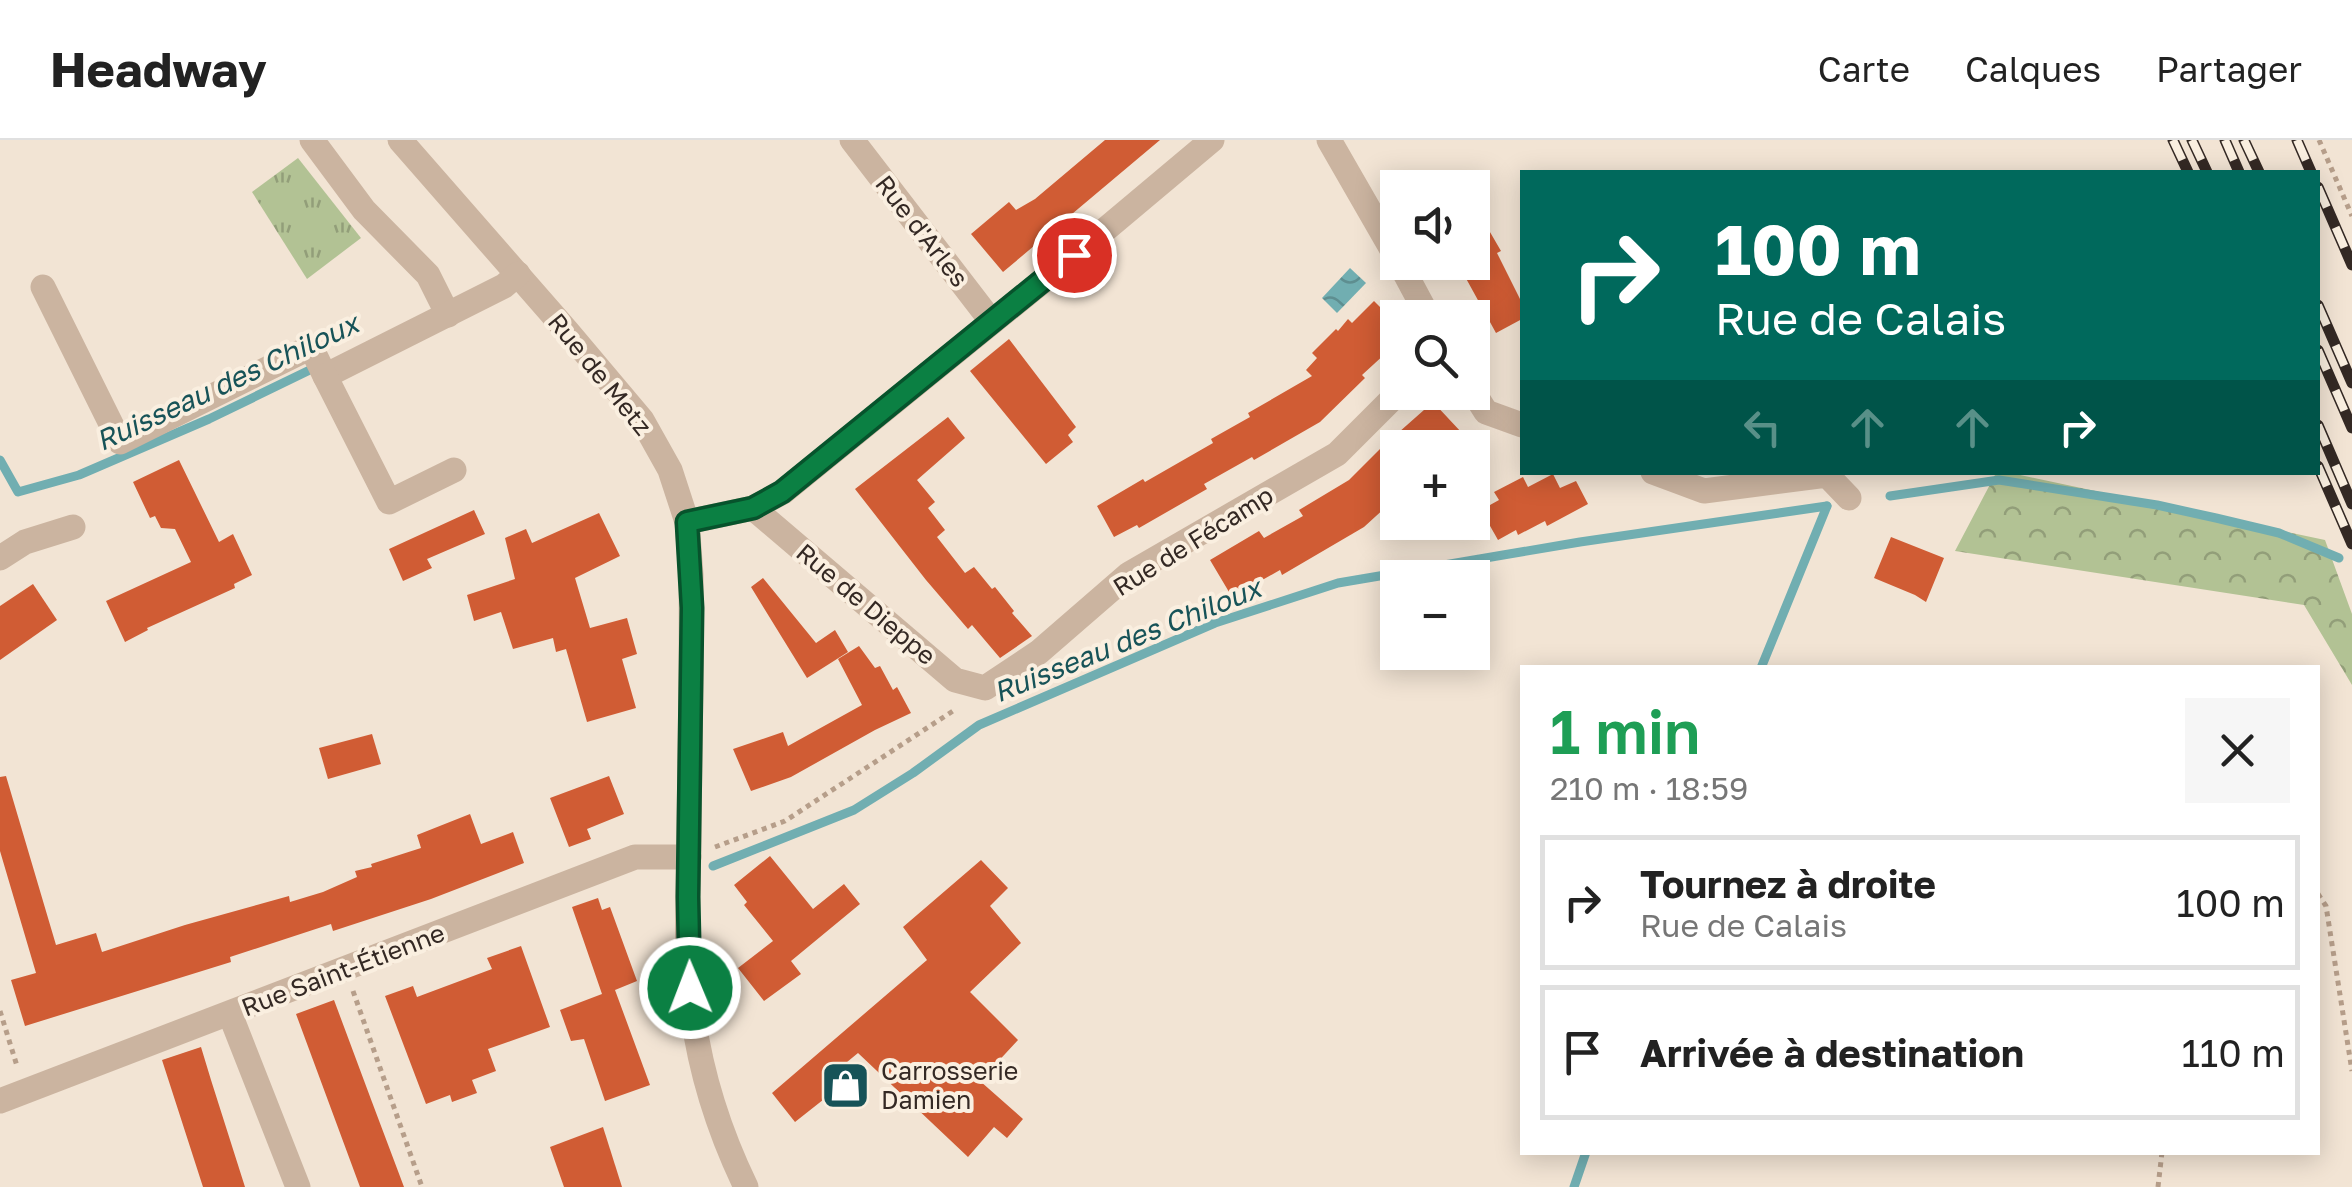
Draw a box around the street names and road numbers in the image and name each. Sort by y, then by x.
street label: Rue d'Arles [869,169,976,293]
street label: Rue de Metz [542,307,659,441]
street label: Rue de Fécamp [1107,479,1278,602]
street label: Rue de Dieppe [790,536,942,671]
street label: Rue Saint-Étienne [237,917,449,1023]

